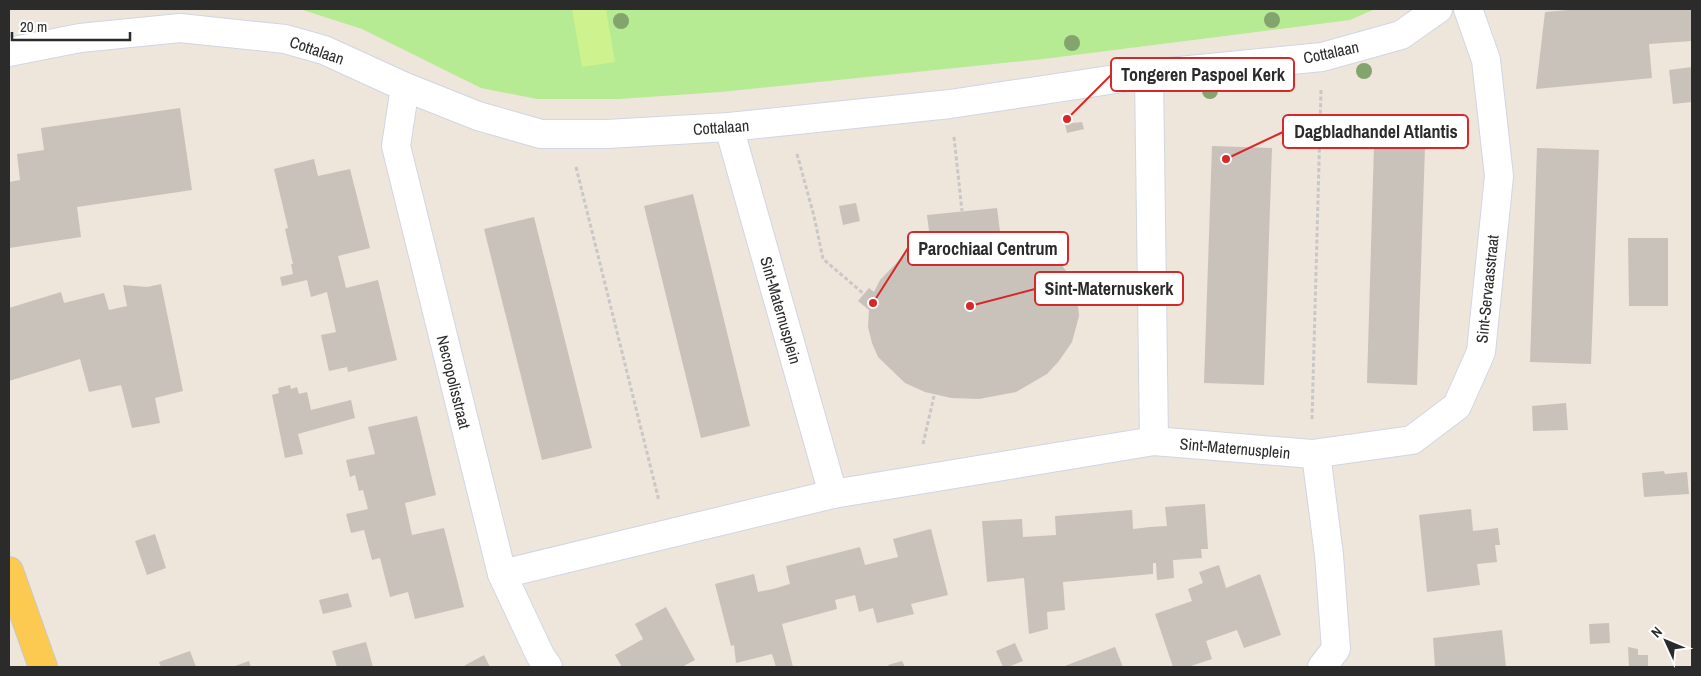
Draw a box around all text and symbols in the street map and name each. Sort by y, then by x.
scale bar [12,10,130,42]
text: 20 m [20,16,47,37]
street label: Cottalaan [287,30,347,70]
street label: Cottalaan [1301,35,1361,69]
callout: Tongeren Paspoel Kerk [1111,58,1294,91]
text: Tongeren Paspoel Kerk [1121,62,1286,87]
street label: Cottalaan [692,114,750,140]
callout: Dagbladhandel Atlantis [1283,115,1468,148]
text: Dagbladhandel Atlantis [1294,119,1458,144]
callout: Parochiaal Centrum [908,232,1068,265]
street label: Sint-Servaasstraat [1470,233,1504,344]
text: Parochiaal Centrum [918,236,1058,261]
street label: Sint-Maternusplein [755,254,807,366]
callout: Sint-Maternuskerk [1035,272,1183,305]
text: Sint-Maternuskerk [1045,276,1174,301]
street label: Necropolisstraat [432,333,476,431]
street label: Sint-Maternusplein [1179,432,1291,464]
north arrow [1641,616,1691,666]
text: N [1647,623,1666,641]

